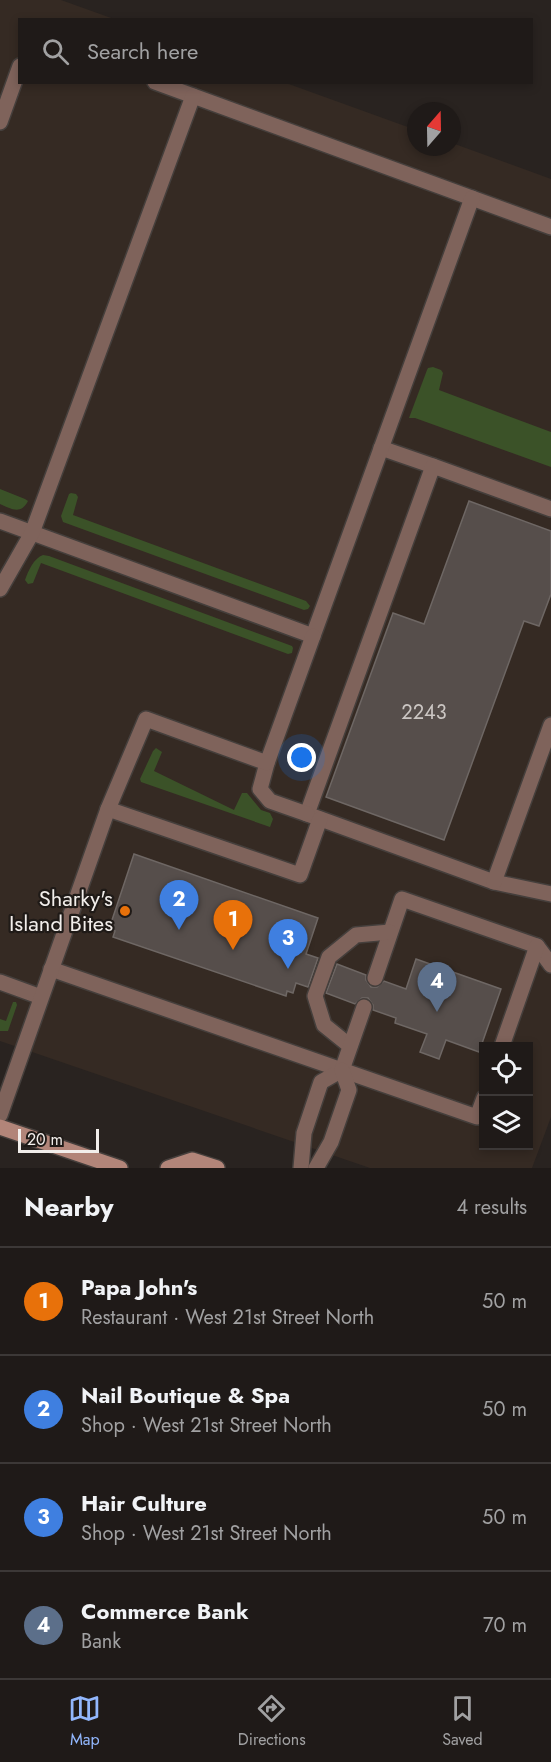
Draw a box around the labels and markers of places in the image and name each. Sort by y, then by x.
pin: 2 [160,880,198,930]
place label: Sharky's Island Bites [9,882,113,939]
pin: 1 [214,900,252,950]
marker: Sharky's Island Bites [118,904,132,918]
pin: 3 [268,920,308,969]
pin: 4 [418,962,456,1012]

